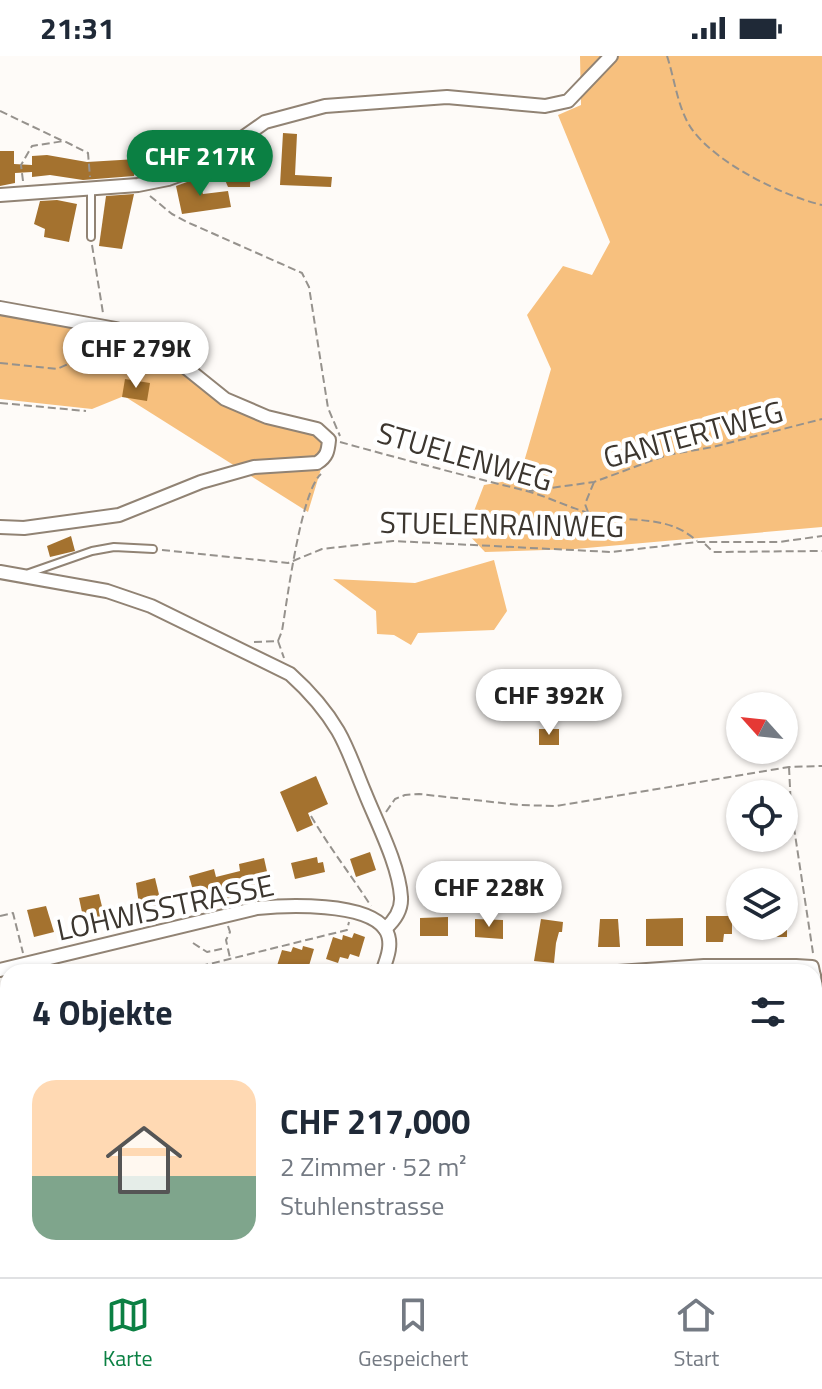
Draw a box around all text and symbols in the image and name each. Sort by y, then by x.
text: 21:31 [40,5,115,51]
pin: CHF 217K [117,130,283,198]
text: CHF 217K [145,136,255,175]
pin: CHF 279K [53,322,219,390]
text: CHF 279K [81,328,191,367]
street label: GANTERTWEG [598,388,788,480]
street label: STUELENWEG [372,409,558,503]
street label: STUELENRAINWEG [379,499,625,549]
pin: CHF 392K [466,669,632,737]
text: CHF 392K [494,675,604,714]
north arrow [726,692,798,764]
map controls [726,692,798,940]
button: locate [726,780,798,852]
pin: CHF 228K [406,861,572,929]
street label: LOHWISSTRASSE [52,862,278,952]
text: CHF 228K [434,867,544,906]
button: layers [726,868,798,940]
text: 4 Objekte [32,986,173,1038]
icon: filters [746,990,790,1034]
text: CHF 217,000 [280,1095,470,1147]
icon: home [96,1112,192,1208]
text: 2 Zimmer · 52 m² [280,1147,466,1186]
text: Stuhlenstrasse [280,1186,444,1225]
tab: Karte [103,1293,153,1375]
tab: Gespeichert [358,1293,468,1375]
tab: Start [674,1293,719,1375]

